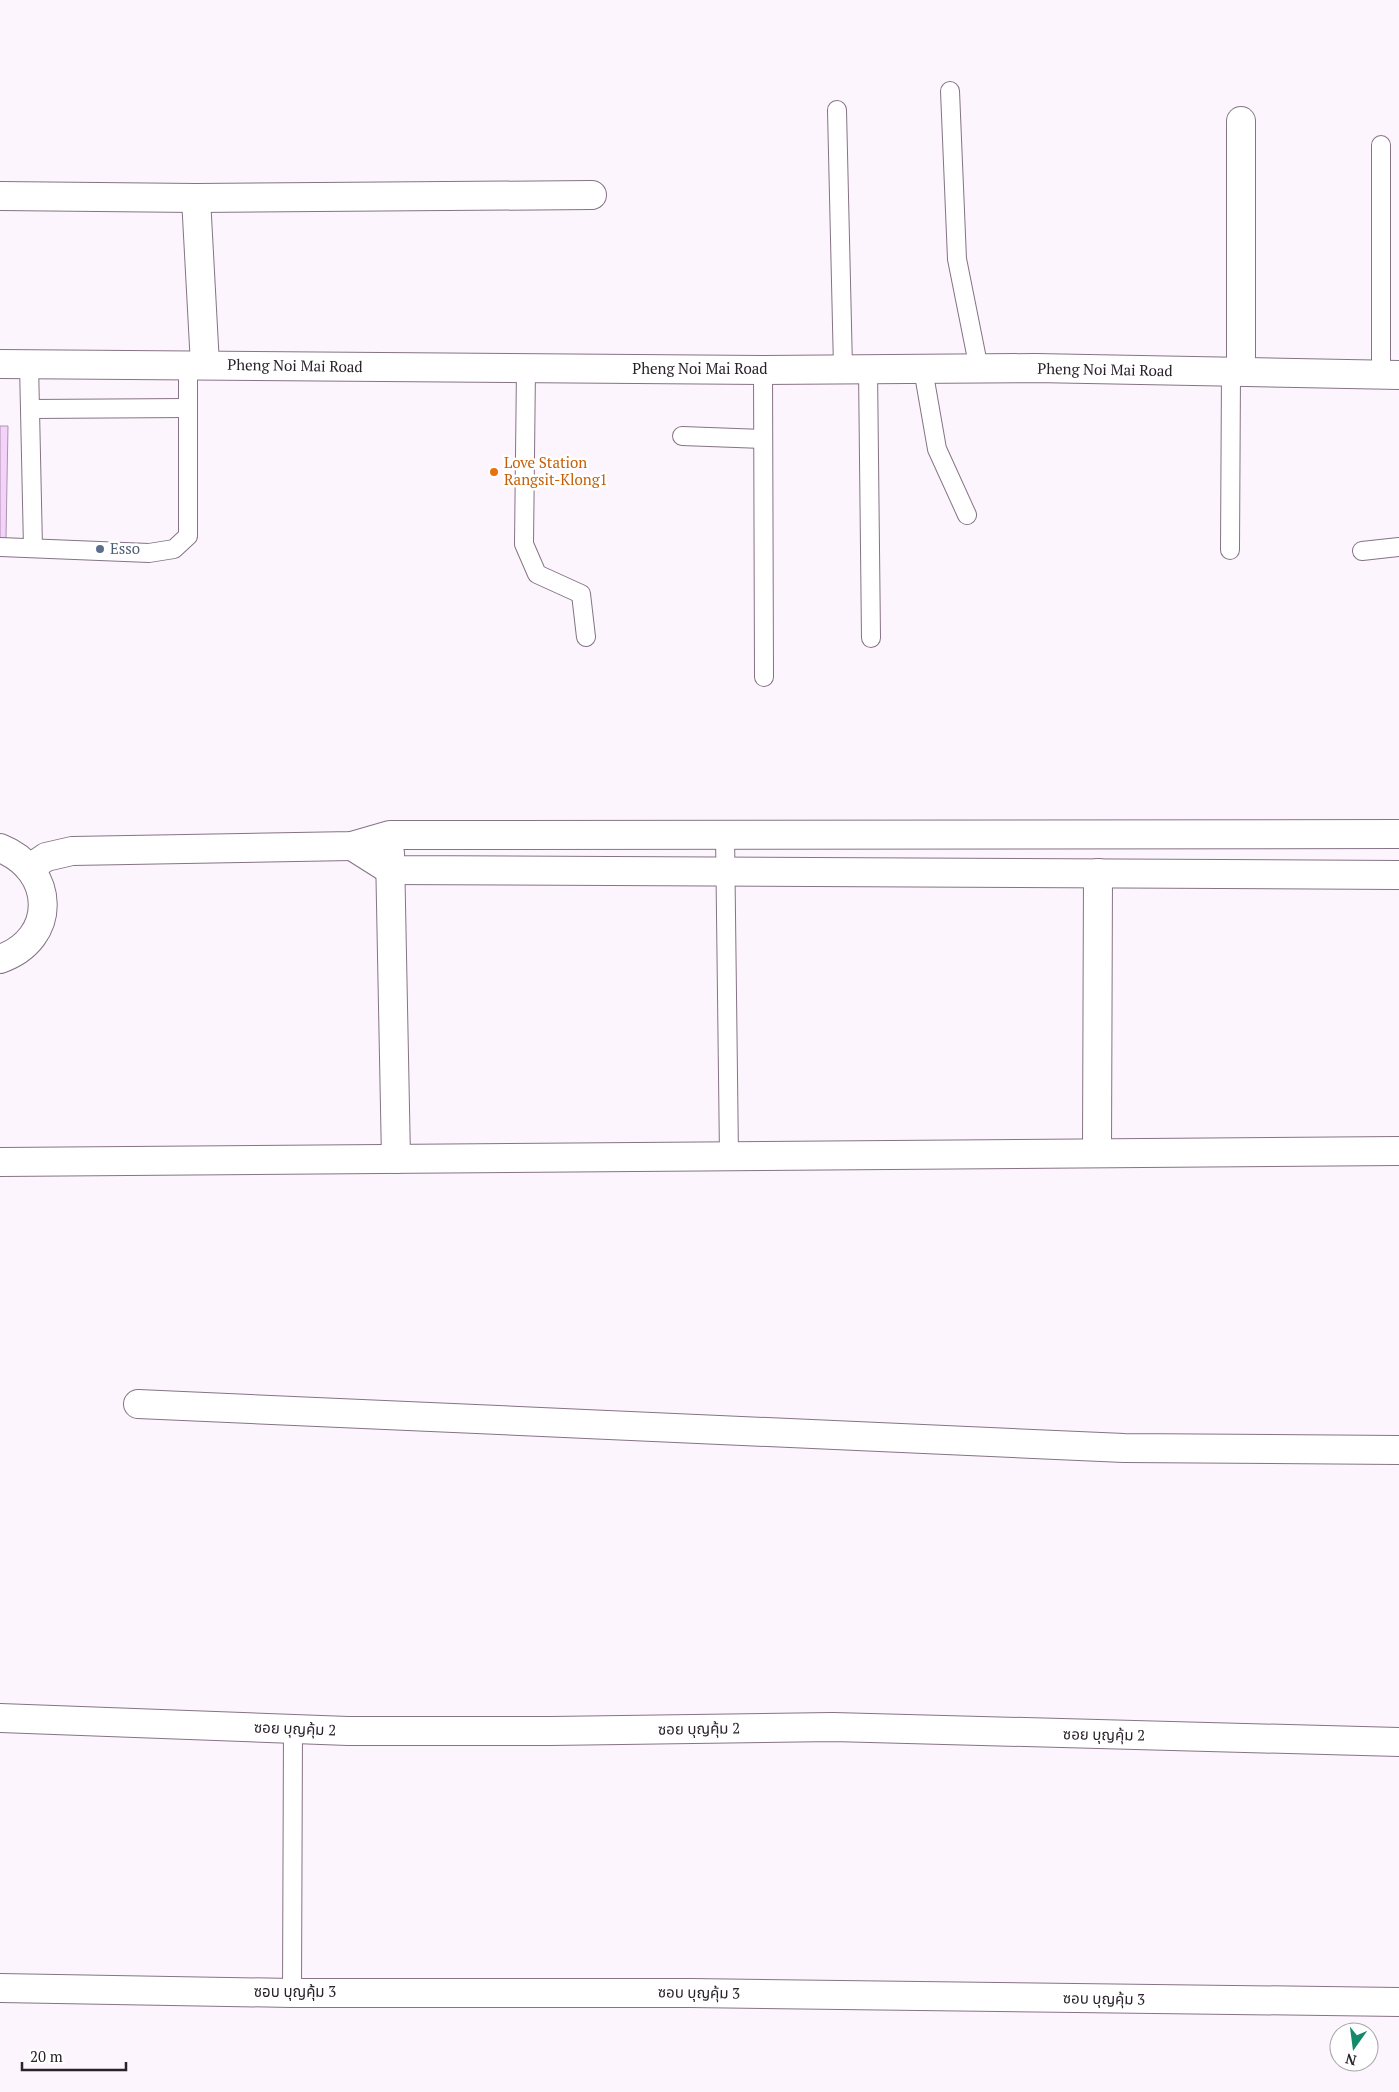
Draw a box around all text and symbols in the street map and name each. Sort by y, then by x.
street label: Pheng Noi Mai Road [227,354,363,376]
street label: Pheng Noi Mai Road [632,358,768,378]
street label: Pheng Noi Mai Road [1037,358,1173,380]
place label: Love Station Rangsit-Klong1 [504,452,608,489]
marker: Love Station Rangsit-Klong1 [488,466,500,478]
place label: Esso [110,538,140,558]
marker: Esso [94,543,106,555]
street label: ซอย บุญคุ้ม 2 [254,1717,336,1739]
street label: ซอย บุญคุ้ม 2 [658,1717,740,1739]
street label: ซอย บุญคุ้ม 2 [1063,1723,1145,1745]
street label: ซอบ บุญคุ้ม 3 [254,1981,336,2001]
street label: ซอบ บุญคุ้ม 3 [658,1981,740,2003]
street label: ซอบ บุญคุ้ม 3 [1063,1987,1145,2009]
north arrow [1329,2022,1379,2072]
scale bar [22,2040,126,2072]
text: 20 m [30,2046,63,2066]
text: N [1343,2050,1358,2071]

